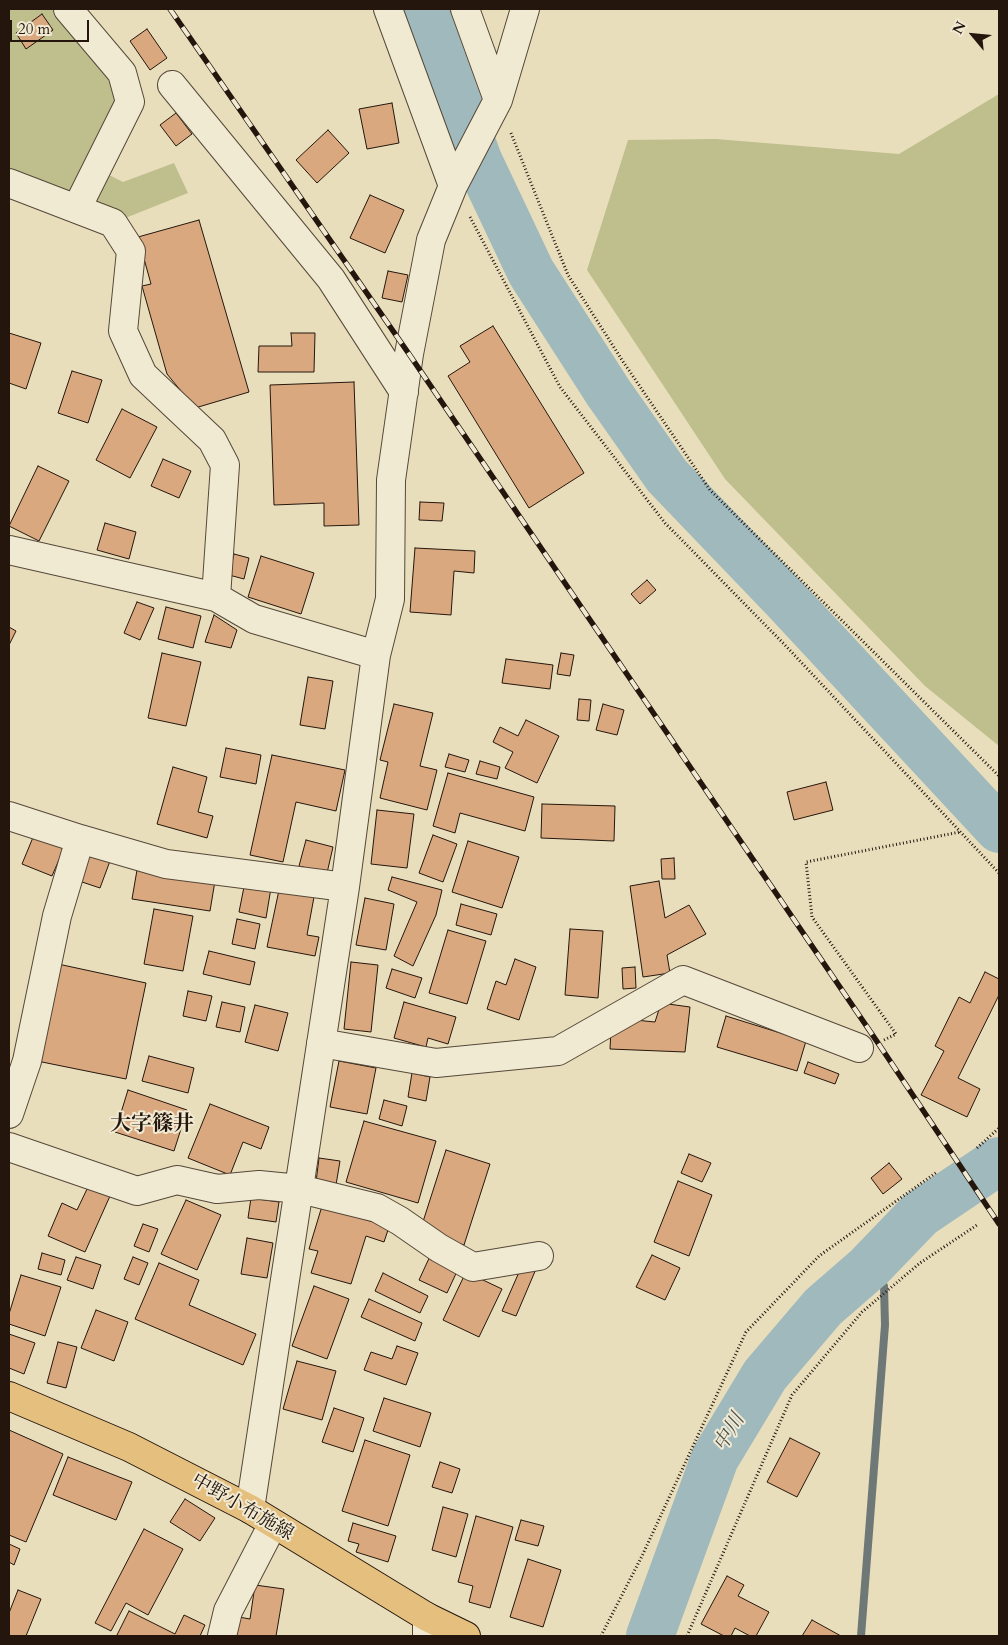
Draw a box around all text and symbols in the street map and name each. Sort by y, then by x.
scale bar [12,10,91,42]
north arrow [948,10,998,60]
text: N [948,18,971,38]
text: 20 m [18,19,50,39]
district label: 大字篠井 [110,1112,194,1138]
water label: 中川 [709,1410,751,1456]
street label: 中野小布施線 [187,1470,297,1546]

